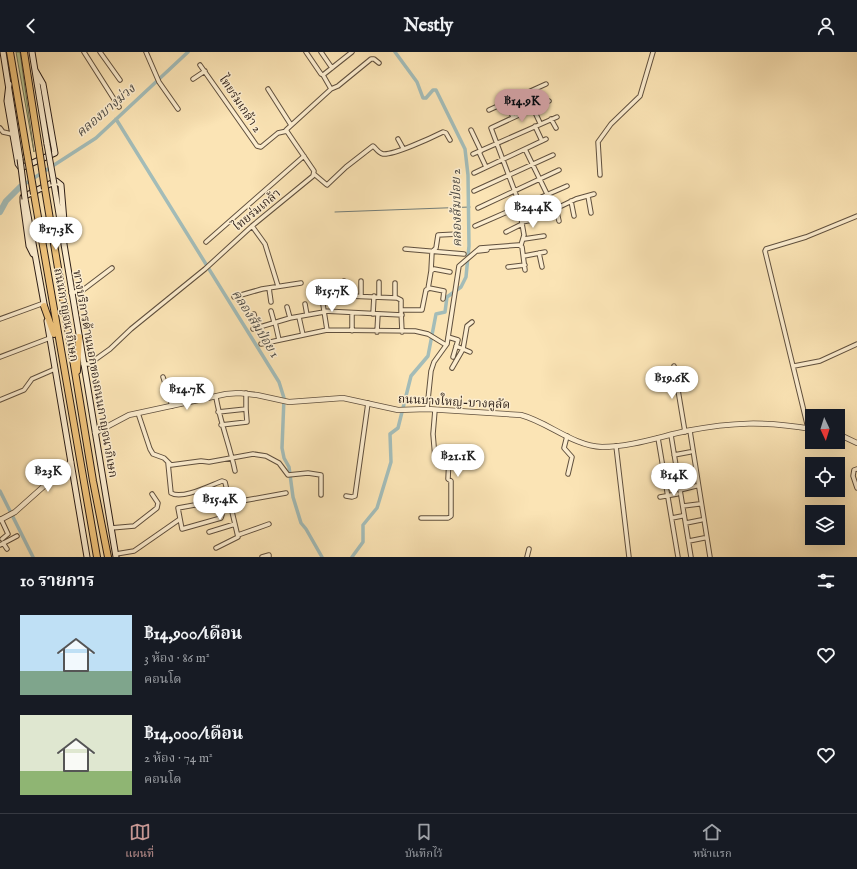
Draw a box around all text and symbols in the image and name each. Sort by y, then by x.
icon: back [20,15,42,37]
text: Nestly [404,15,453,38]
icon: person [815,15,837,37]
street label: ไทยร่มเกล้า 2 [215,71,266,136]
water label: คลองบางม่วง [73,80,139,141]
pin: ฿14.9K [489,89,555,123]
text: ฿14.9K [504,93,540,110]
water label: คลองส้มป่อย 2 [448,168,466,248]
street label: ไทยร่มเกล้า [228,184,284,235]
pin: ฿24.4K [500,195,566,229]
text: ฿24.4K [514,199,552,216]
pin: ฿17.3K [23,217,89,251]
text: ฿17.3K [38,221,74,238]
street label: ถนนกาญจนาภิเษก [50,267,82,363]
street label: ทางบริการด้านนอกของถนนกาญจนาภิเษก [69,269,121,479]
pin: ฿15.7K [299,279,365,313]
text: ฿15.7K [315,283,349,300]
water label: คลองส้มป่อย 1 [227,287,283,362]
pin: ฿19.6K [639,366,705,400]
text: ฿19.6K [654,370,690,387]
pin: ฿14.7K [154,377,220,411]
text: ฿14.7K [169,381,205,398]
street label: ถนนบางใหญ่-บางคูลัด [398,390,511,412]
north arrow [805,409,845,449]
map controls [805,409,845,545]
pin: ฿21.1K [425,444,491,478]
text: ฿21.1K [440,448,476,465]
button: locate [805,457,845,497]
pin: ฿23K [24,459,72,493]
text: ฿23K [34,463,62,480]
pin: ฿14K [650,463,698,497]
text: ฿14K [660,467,688,484]
pin: ฿15.4K [187,487,253,521]
text: ฿15.4K [202,491,238,508]
button: layers [805,505,845,545]
icon: filters [815,570,837,592]
text: 10 รายการ [20,571,94,592]
text: ฿14,900/เดือน [144,624,242,645]
icon: home [52,631,100,679]
icon: heart [815,644,837,666]
text: 3 ห้อง · 86 m² [144,650,210,667]
text: คอนโด [144,671,182,688]
text: ฿14,000/เดือน [144,724,243,745]
icon: home [52,731,100,779]
icon: heart [815,744,837,766]
text: 2 ห้อง · 74 m² [144,750,213,767]
text: คอนโด [144,771,182,788]
tab: แผนที่ [125,821,154,863]
tab: บันทึกไว้ [405,821,442,863]
tab: หน้าแรก [693,821,732,863]

